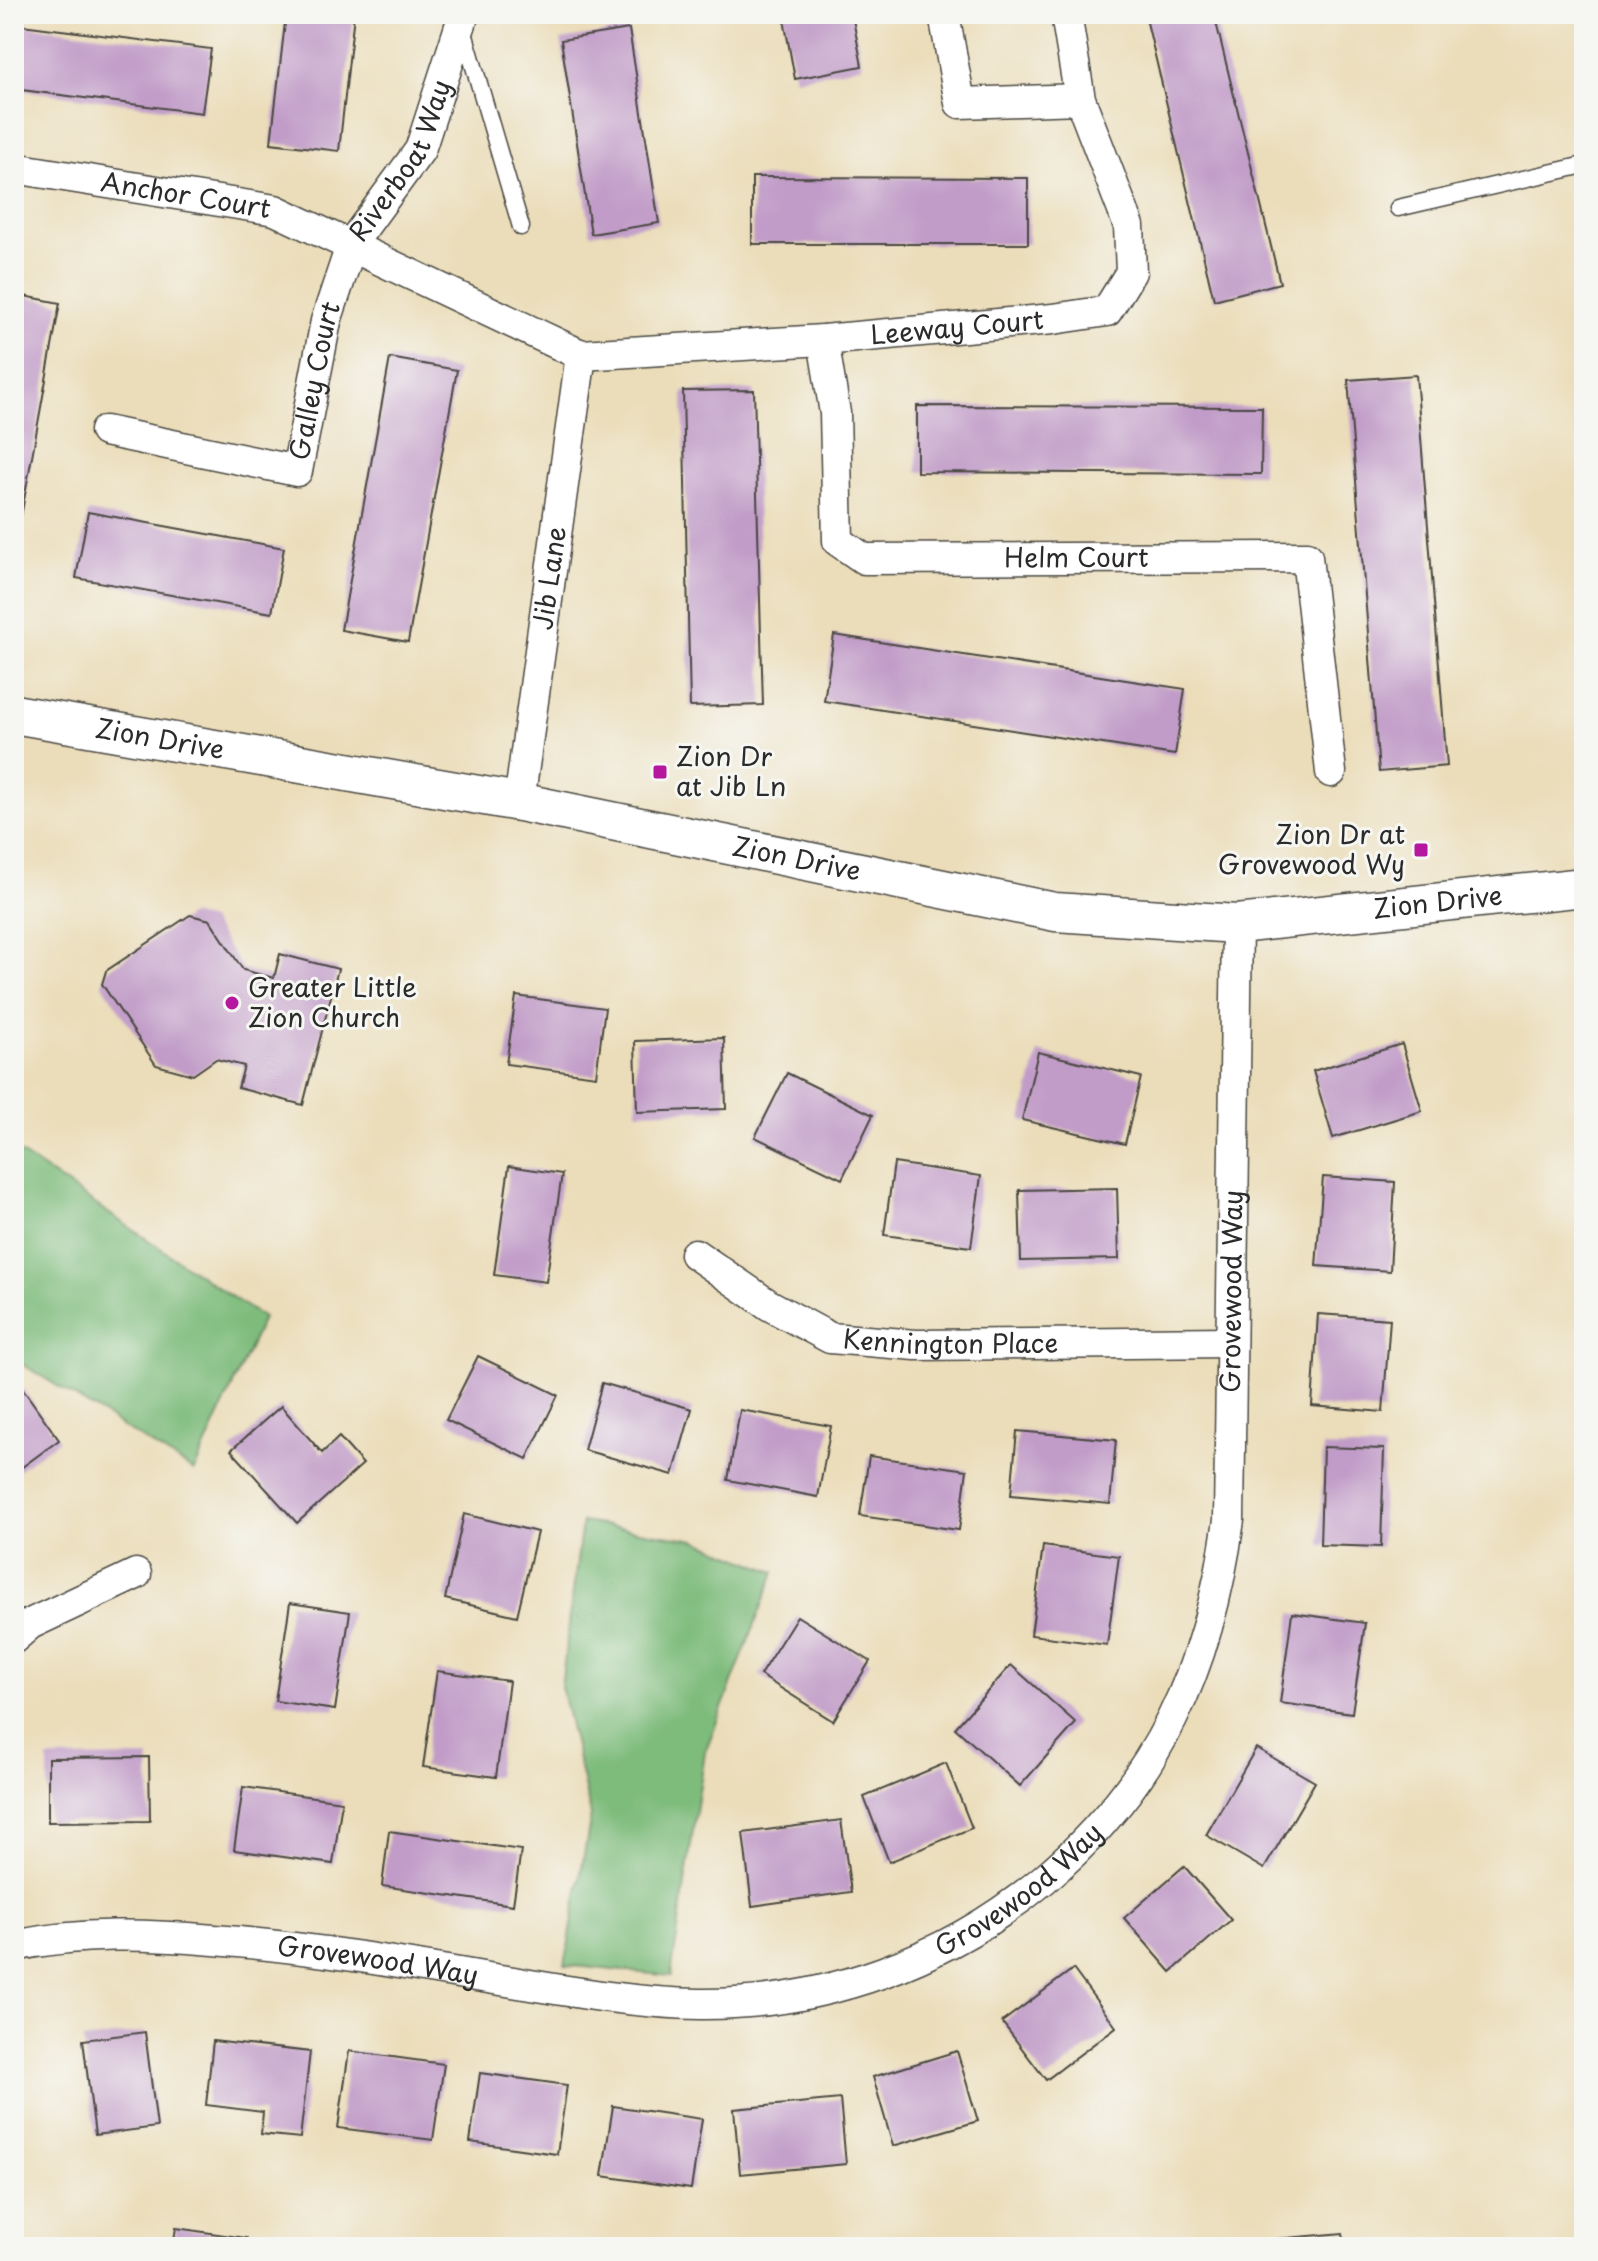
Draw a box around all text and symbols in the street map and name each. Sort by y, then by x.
street label: Riverboat Way [338,74,460,249]
street label: Anchor Court [98,161,274,227]
street label: Galley Court [279,296,349,463]
street label: Leeway Court [869,299,1045,354]
street label: Jib Lane [522,524,575,632]
street label: Helm Court [1004,537,1149,576]
street label: Zion Drive [93,708,228,768]
place label: Zion Dr at Jib Ln [676,736,786,805]
marker: Zion Dr at Jib Ln [651,763,669,781]
place label: Zion Dr at Grovewood Wy [1218,814,1405,883]
street label: Zion Drive [729,825,865,890]
marker: Zion Dr at Grovewood Wy [1412,841,1430,859]
street label: Zion Drive [1371,875,1504,927]
place label: Greater Little Zion Church [248,967,417,1036]
marker: Greater Little Zion Church [223,994,241,1012]
street label: Grovewood Way [1210,1190,1251,1393]
street label: Kennington Place [842,1318,1058,1363]
street label: Grovewood Way [927,1813,1111,1965]
street label: Grovewood Way [275,1925,482,1994]

